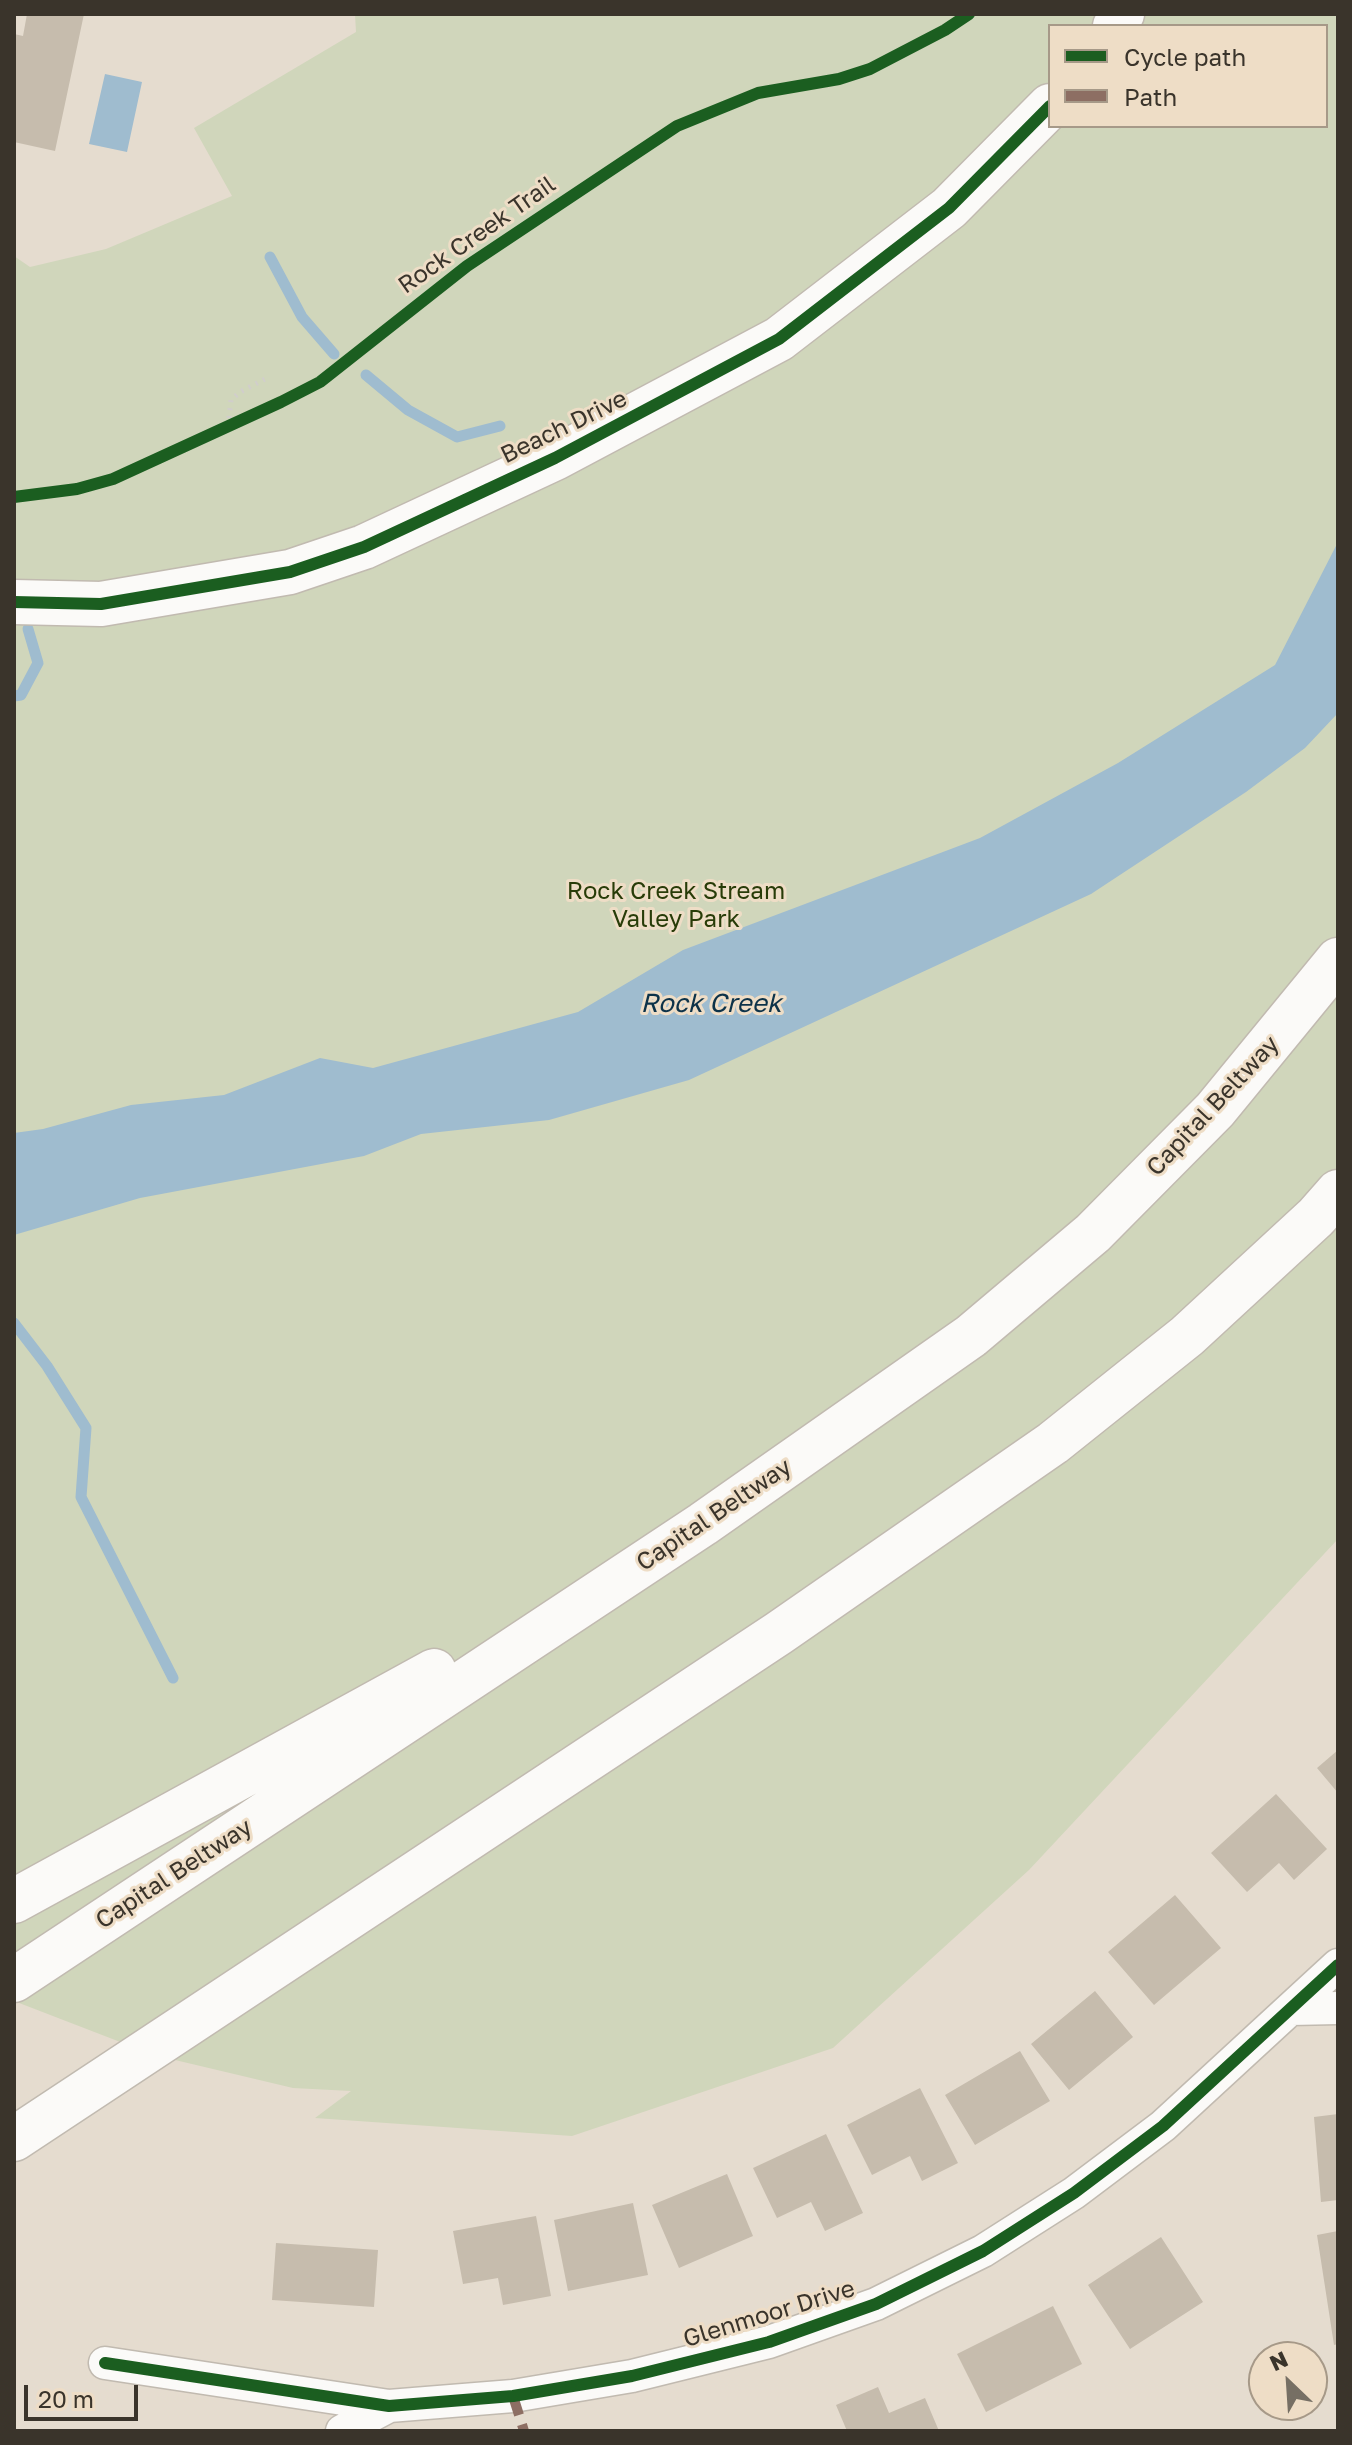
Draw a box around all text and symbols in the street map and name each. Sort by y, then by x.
legend [1048,24,1328,128]
text: Cycle path [1124,42,1246,71]
text: Path [1124,82,1177,111]
street label: Rock Creek Trail [393,170,561,300]
street label: Beach Drive [496,384,632,470]
park label: Rock Creek Stream Valley Park [567,877,785,933]
water label: Rock Creek [641,988,781,1020]
street label: Capital Beltway [1141,1030,1285,1182]
street label: Capital Beltway [631,1453,797,1577]
street label: Capital Beltway [90,1813,258,1935]
street label: Glenmoor Drive [680,2274,858,2354]
north arrow [1248,2341,1328,2421]
text: N [1265,2345,1292,2376]
scale bar [28,2369,142,2419]
text: 20 m [38,2384,94,2413]

